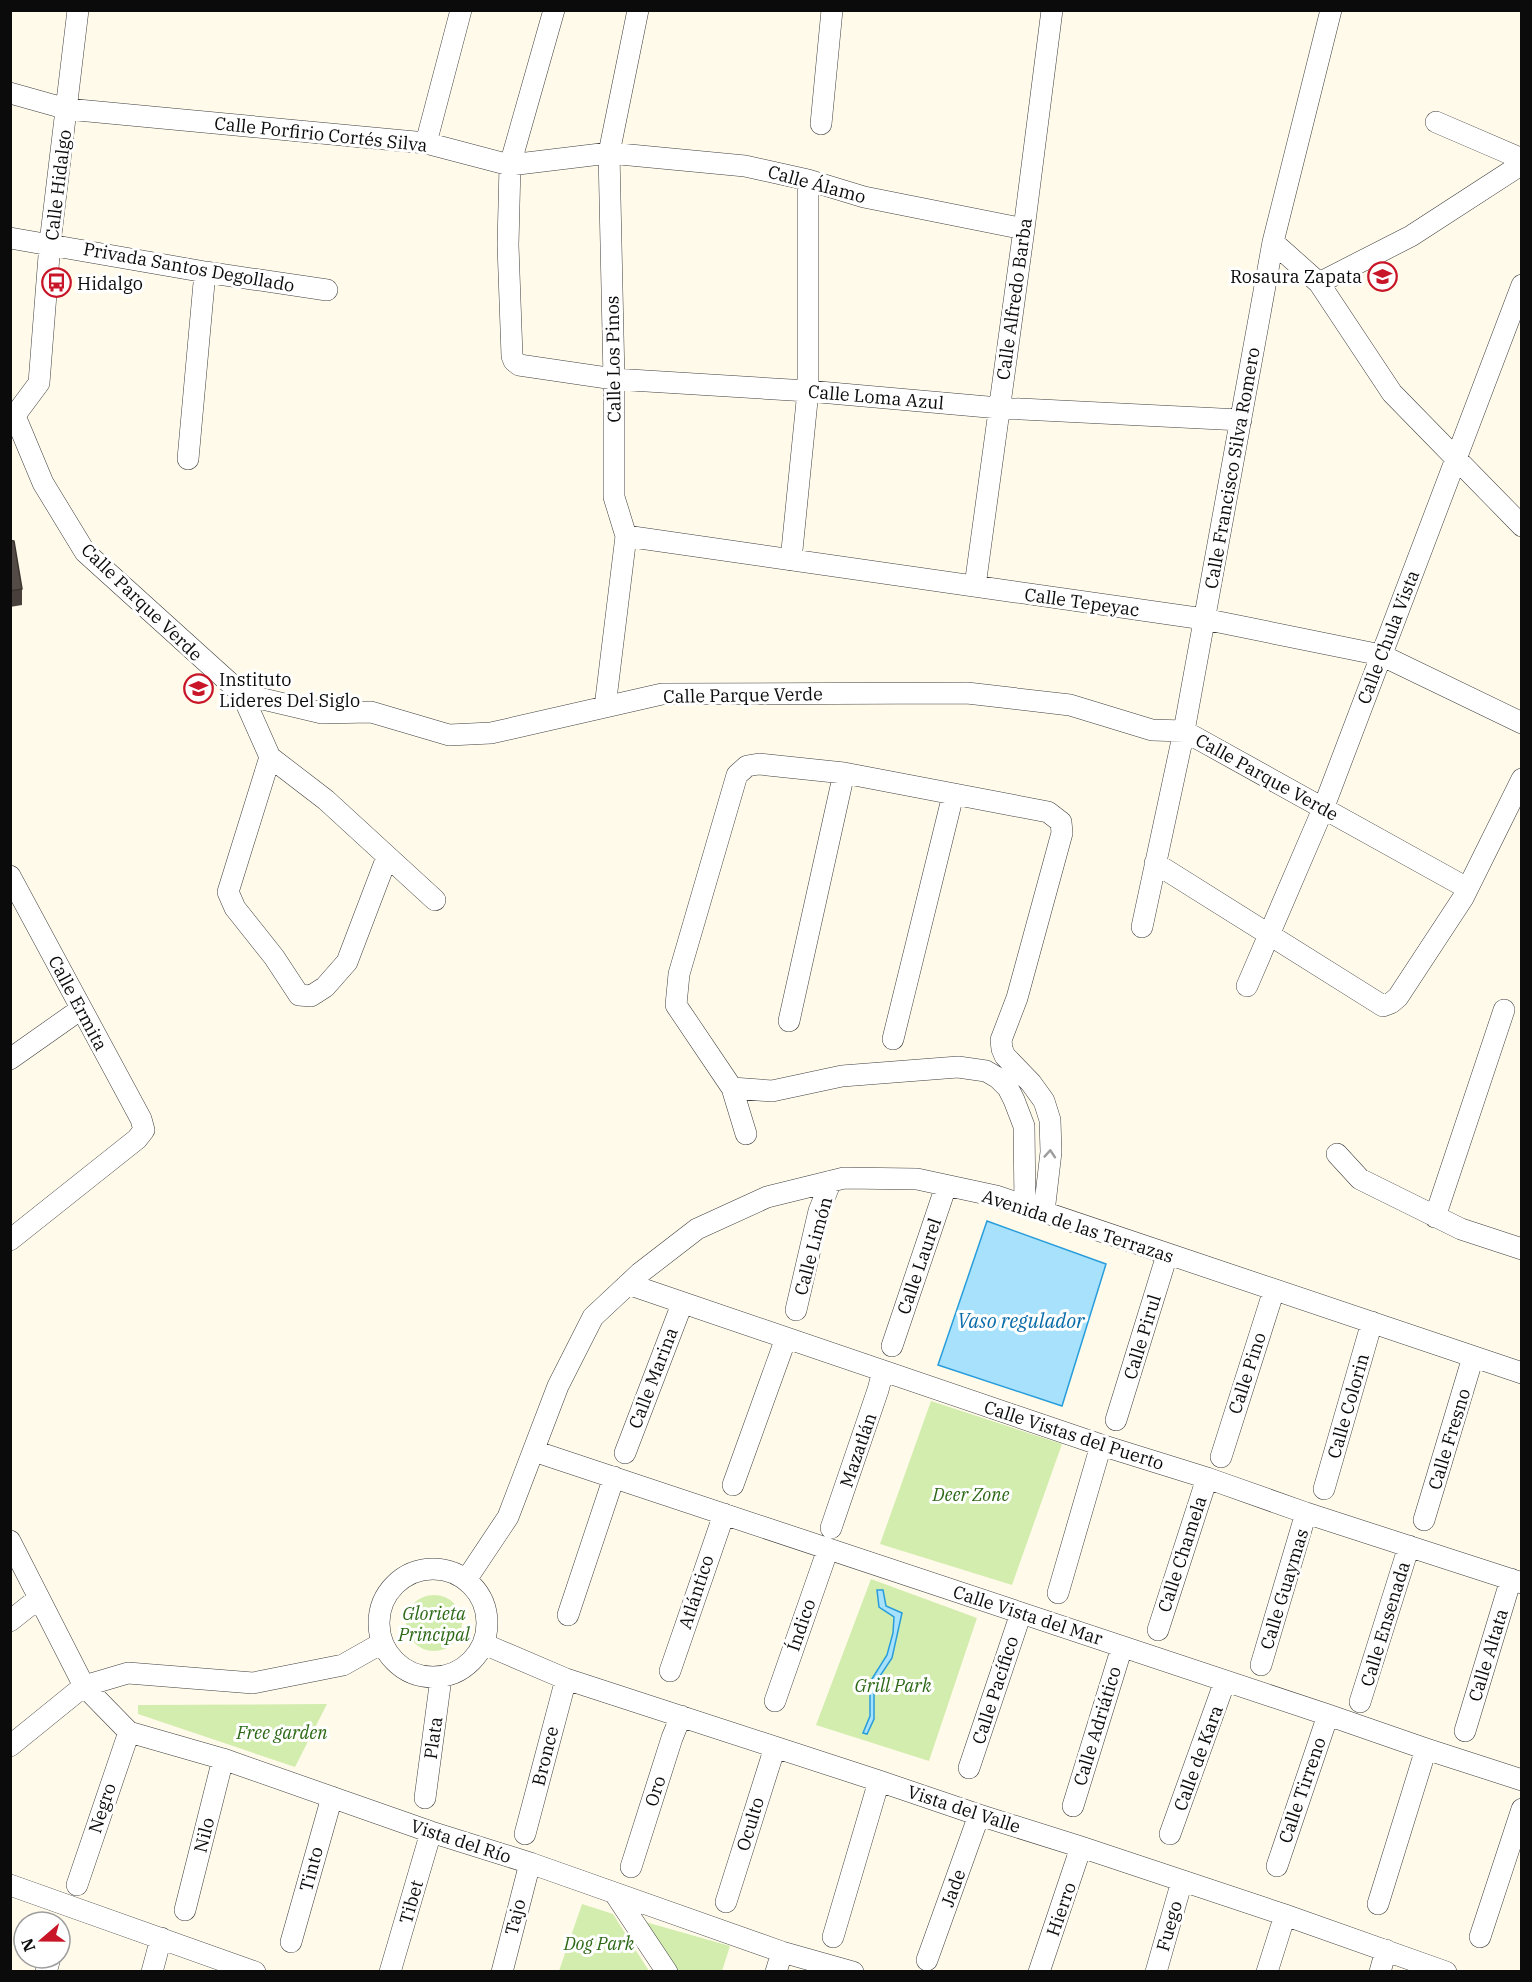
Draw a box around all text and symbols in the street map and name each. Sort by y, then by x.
street label: Calle Porfirio Cortés Silva [213,111,429,157]
street label: Calle Hidalgo [40,128,76,242]
street label: Calle Álamo [765,160,869,208]
street label: Calle Alfredo Barba [991,216,1037,382]
street label: Privada Santos Degollado [82,237,296,297]
school or university icon: Rosaura Zapata [1367,260,1399,292]
place label: Rosaura Zapata [1230,265,1362,288]
bus stop icon: Hidalgo [40,267,72,299]
place label: Hidalgo [77,272,143,295]
street label: Calle Los Pinos [600,295,626,423]
street label: Calle Francisco Silva Romero [1199,345,1265,591]
street label: Calle Loma Azul [807,380,945,414]
street label: Calle Parque Verde [77,538,207,666]
street label: Calle Chula Vista [1352,567,1424,707]
street label: Calle Tepeyac [1023,583,1141,621]
place label: Instituto Lideres Del Siglo [219,668,360,712]
school or university icon: Instituto Lideres Del Siglo [182,673,214,705]
street label: Calle Parque Verde [663,682,823,708]
street label: Calle Parque Verde [1192,728,1342,826]
street label: Calle Ermita [43,951,113,1055]
one-way arrow [1043,1150,1056,1159]
street label: Avenida de las Terrazas [979,1184,1177,1268]
street label: Calle Limón [789,1194,837,1298]
street label: Calle Laurel [892,1215,946,1317]
street label: Calle Pirul [1118,1292,1166,1382]
water label: Vaso regulador [957,1307,1086,1334]
street label: Calle Marina [623,1324,683,1432]
street label: Calle Pino [1223,1329,1271,1417]
street label: Calle Colorin [1322,1351,1374,1461]
street label: Calle Fresno [1423,1386,1475,1492]
street label: Calle Vistas del Puerto [981,1395,1167,1475]
street label: Mazatlán [835,1410,881,1490]
park label: Deer Zone [931,1483,1010,1506]
street label: Calle Chamela [1152,1493,1212,1615]
street label: Calle Guaymas [1255,1526,1313,1652]
street label: Atlántico [673,1552,719,1632]
street label: Calle Ensenada [1355,1559,1415,1689]
street label: Calle Vista del Mar [950,1580,1106,1650]
street label: Índico [781,1596,821,1654]
park label: Glorieta Principal [397,1602,471,1646]
street label: Calle Altata [1463,1606,1513,1704]
street label: Calle Pacífico [967,1633,1023,1747]
street label: Calle Adriático [1068,1663,1126,1789]
park label: Grill Park [855,1674,932,1697]
street label: Calle de Kara [1168,1702,1228,1814]
street label: Plata [419,1715,447,1761]
park label: Free garden [235,1721,328,1744]
street label: Bronce [527,1724,563,1788]
street label: Calle Tirreno [1273,1734,1331,1846]
street label: Oro [639,1773,671,1809]
street label: Negro [83,1780,121,1836]
street label: Vista del Valle [905,1780,1023,1838]
street label: Oculto [731,1794,769,1854]
street label: Vista del Río [408,1814,514,1868]
street label: Nilo [189,1815,219,1855]
street label: Tinto [294,1844,328,1894]
street label: Jade [936,1866,970,1910]
street label: Tibet [394,1878,428,1926]
street label: Hierro [1041,1879,1081,1939]
street label: Tajo [499,1897,531,1937]
street label: Fuego [1151,1898,1187,1954]
north arrow [12,1910,72,1970]
park label: Dog Park [563,1932,635,1955]
text: N [16,1936,39,1954]

